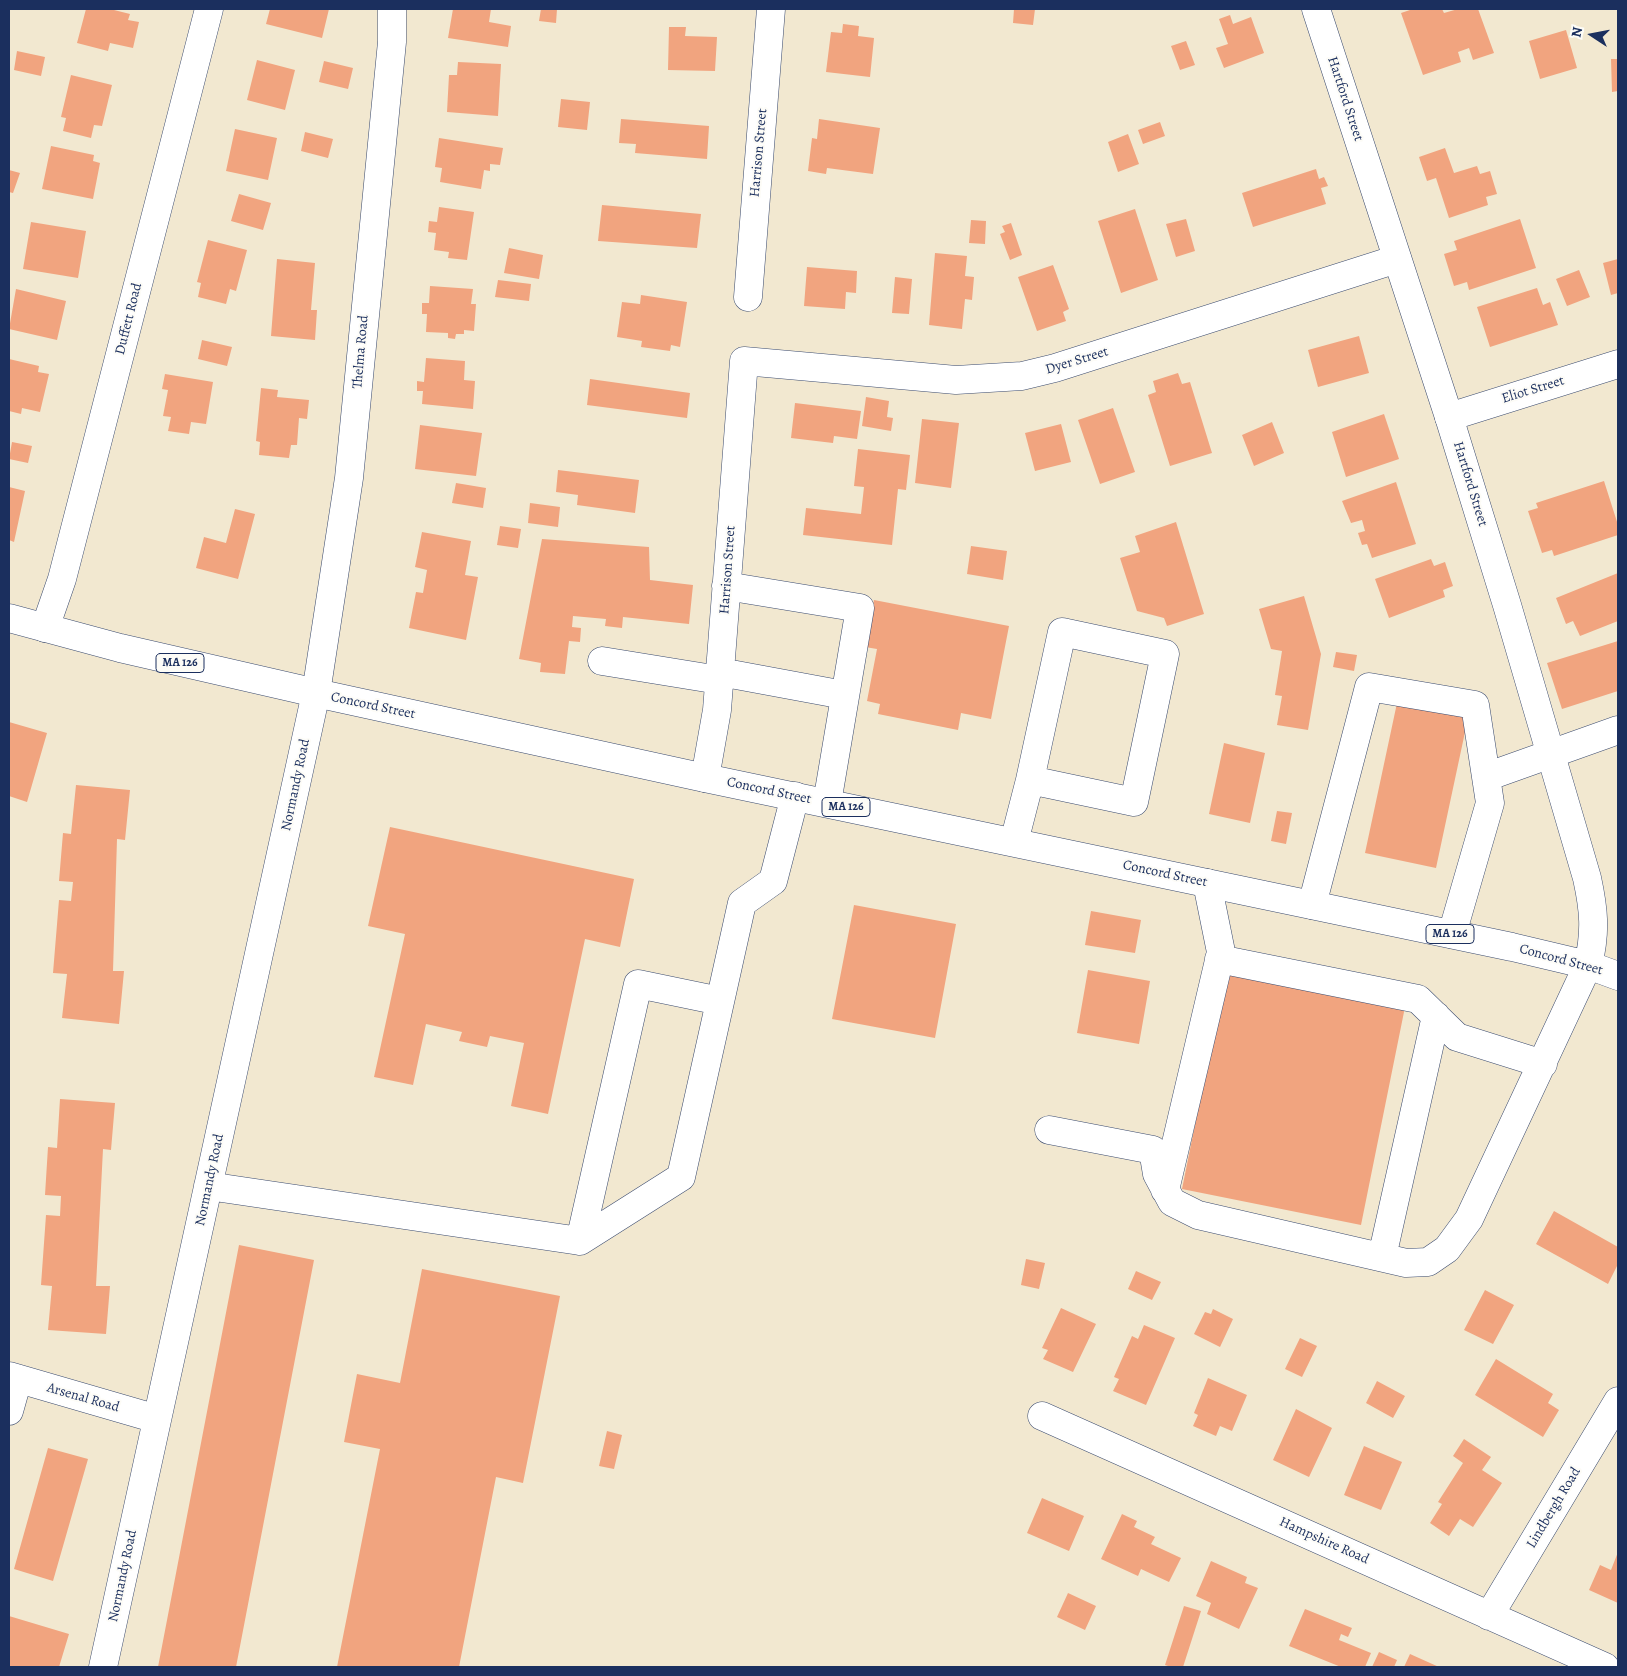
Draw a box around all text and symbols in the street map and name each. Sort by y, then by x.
north arrow [1567,10,1617,60]
text: N [1566,25,1587,39]
street label: Hartford Street [1323,55,1367,143]
street label: Harrison Street [747,108,771,198]
street label: Duffett Road [112,281,146,357]
street label: Thelma Road [349,315,373,389]
street label: Dyer Street [1044,343,1110,379]
street label: Eliot Street [1500,373,1566,407]
street label: Hartford Street [1449,439,1491,529]
street label: Harrison Street [717,525,739,615]
road number: MA 126 [156,654,204,672]
street label: Concord Street [329,689,417,723]
street label: Normandy Road [278,737,314,833]
street label: Concord Street [725,774,813,808]
road number: MA 126 [822,798,870,816]
street label: Concord Street [1121,857,1209,891]
road number: MA 126 [1426,924,1474,944]
street label: Concord Street [1517,941,1605,979]
street label: Normandy Road [192,1132,228,1228]
street label: Arsenal Road [45,1380,121,1416]
street label: Lindbergh Road [1523,1465,1585,1551]
street label: Hampshire Road [1277,1514,1371,1568]
street label: Normandy Road [105,1528,141,1624]

